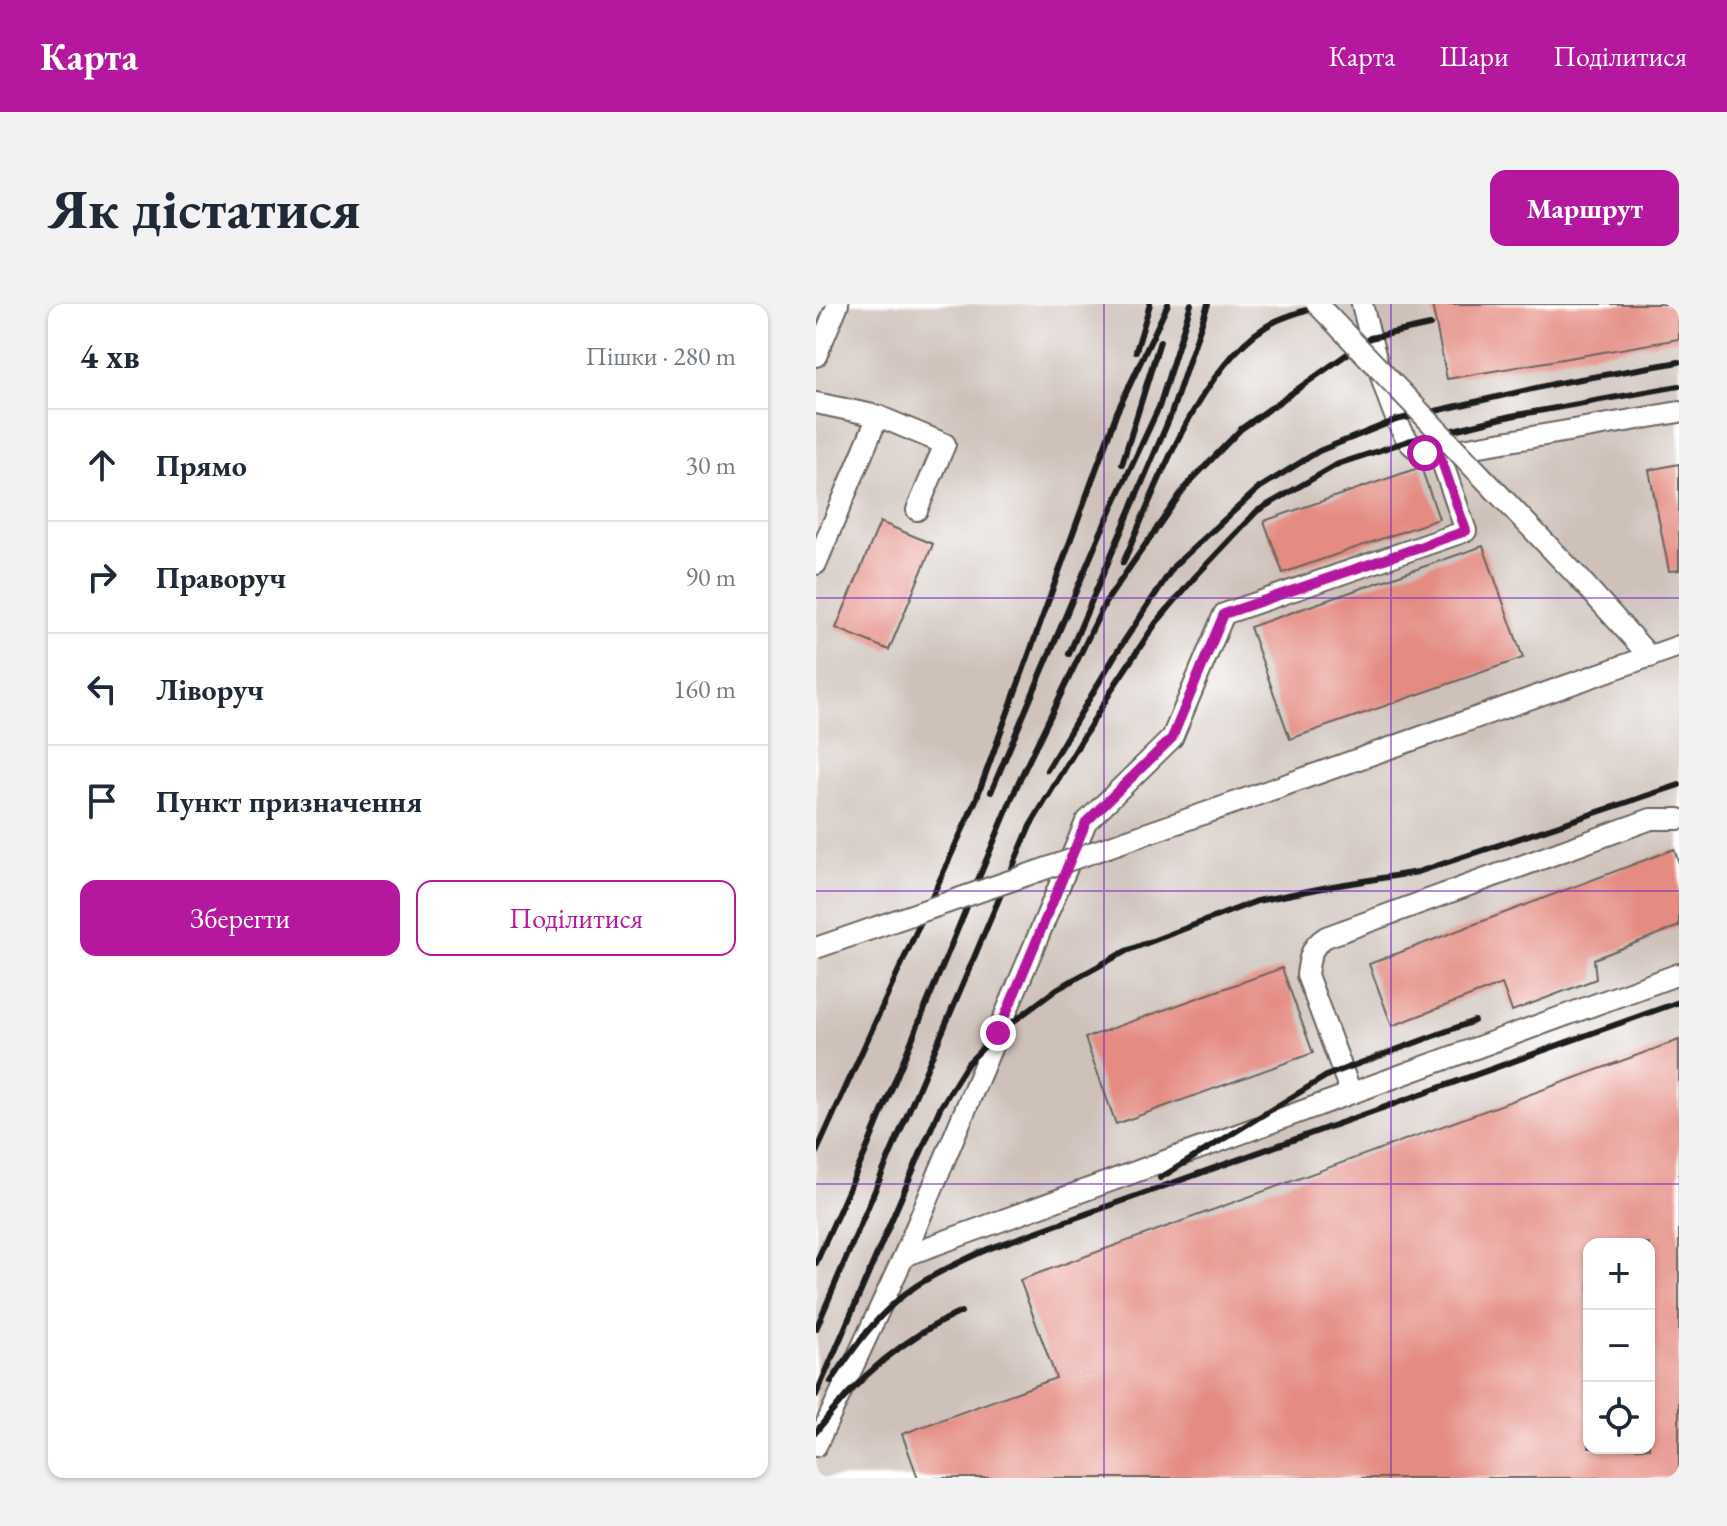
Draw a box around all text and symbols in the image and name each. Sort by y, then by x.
text: Карта [40,32,138,81]
text: Карта [1329,38,1395,74]
text: Шари [1439,38,1509,74]
text: Поділитися [1553,38,1687,74]
button: Маршрут [1490,170,1679,246]
text: Як дістатися [48,172,361,245]
text: 4 хв [80,334,140,378]
text: Пішки · 280 m [585,339,736,373]
route start [1407,435,1443,471]
icon: ahead [80,443,124,487]
text: Прямо [156,446,247,485]
text: 30 m [686,448,736,482]
icon: right [80,555,124,599]
text: Праворуч [156,558,286,597]
text: 90 m [686,560,736,594]
icon: left [80,667,124,711]
text: Ліворуч [156,670,264,709]
text: 160 m [673,672,736,706]
icon: arrive [80,779,124,823]
text: Пункт призначення [156,782,422,821]
button: Зберегти [80,880,400,956]
button: Поділитися [416,880,736,956]
route end [980,1015,1016,1051]
map controls [1583,1238,1655,1454]
button: + [1583,1238,1655,1310]
button: − [1583,1310,1655,1382]
button: locate [1583,1382,1655,1454]

